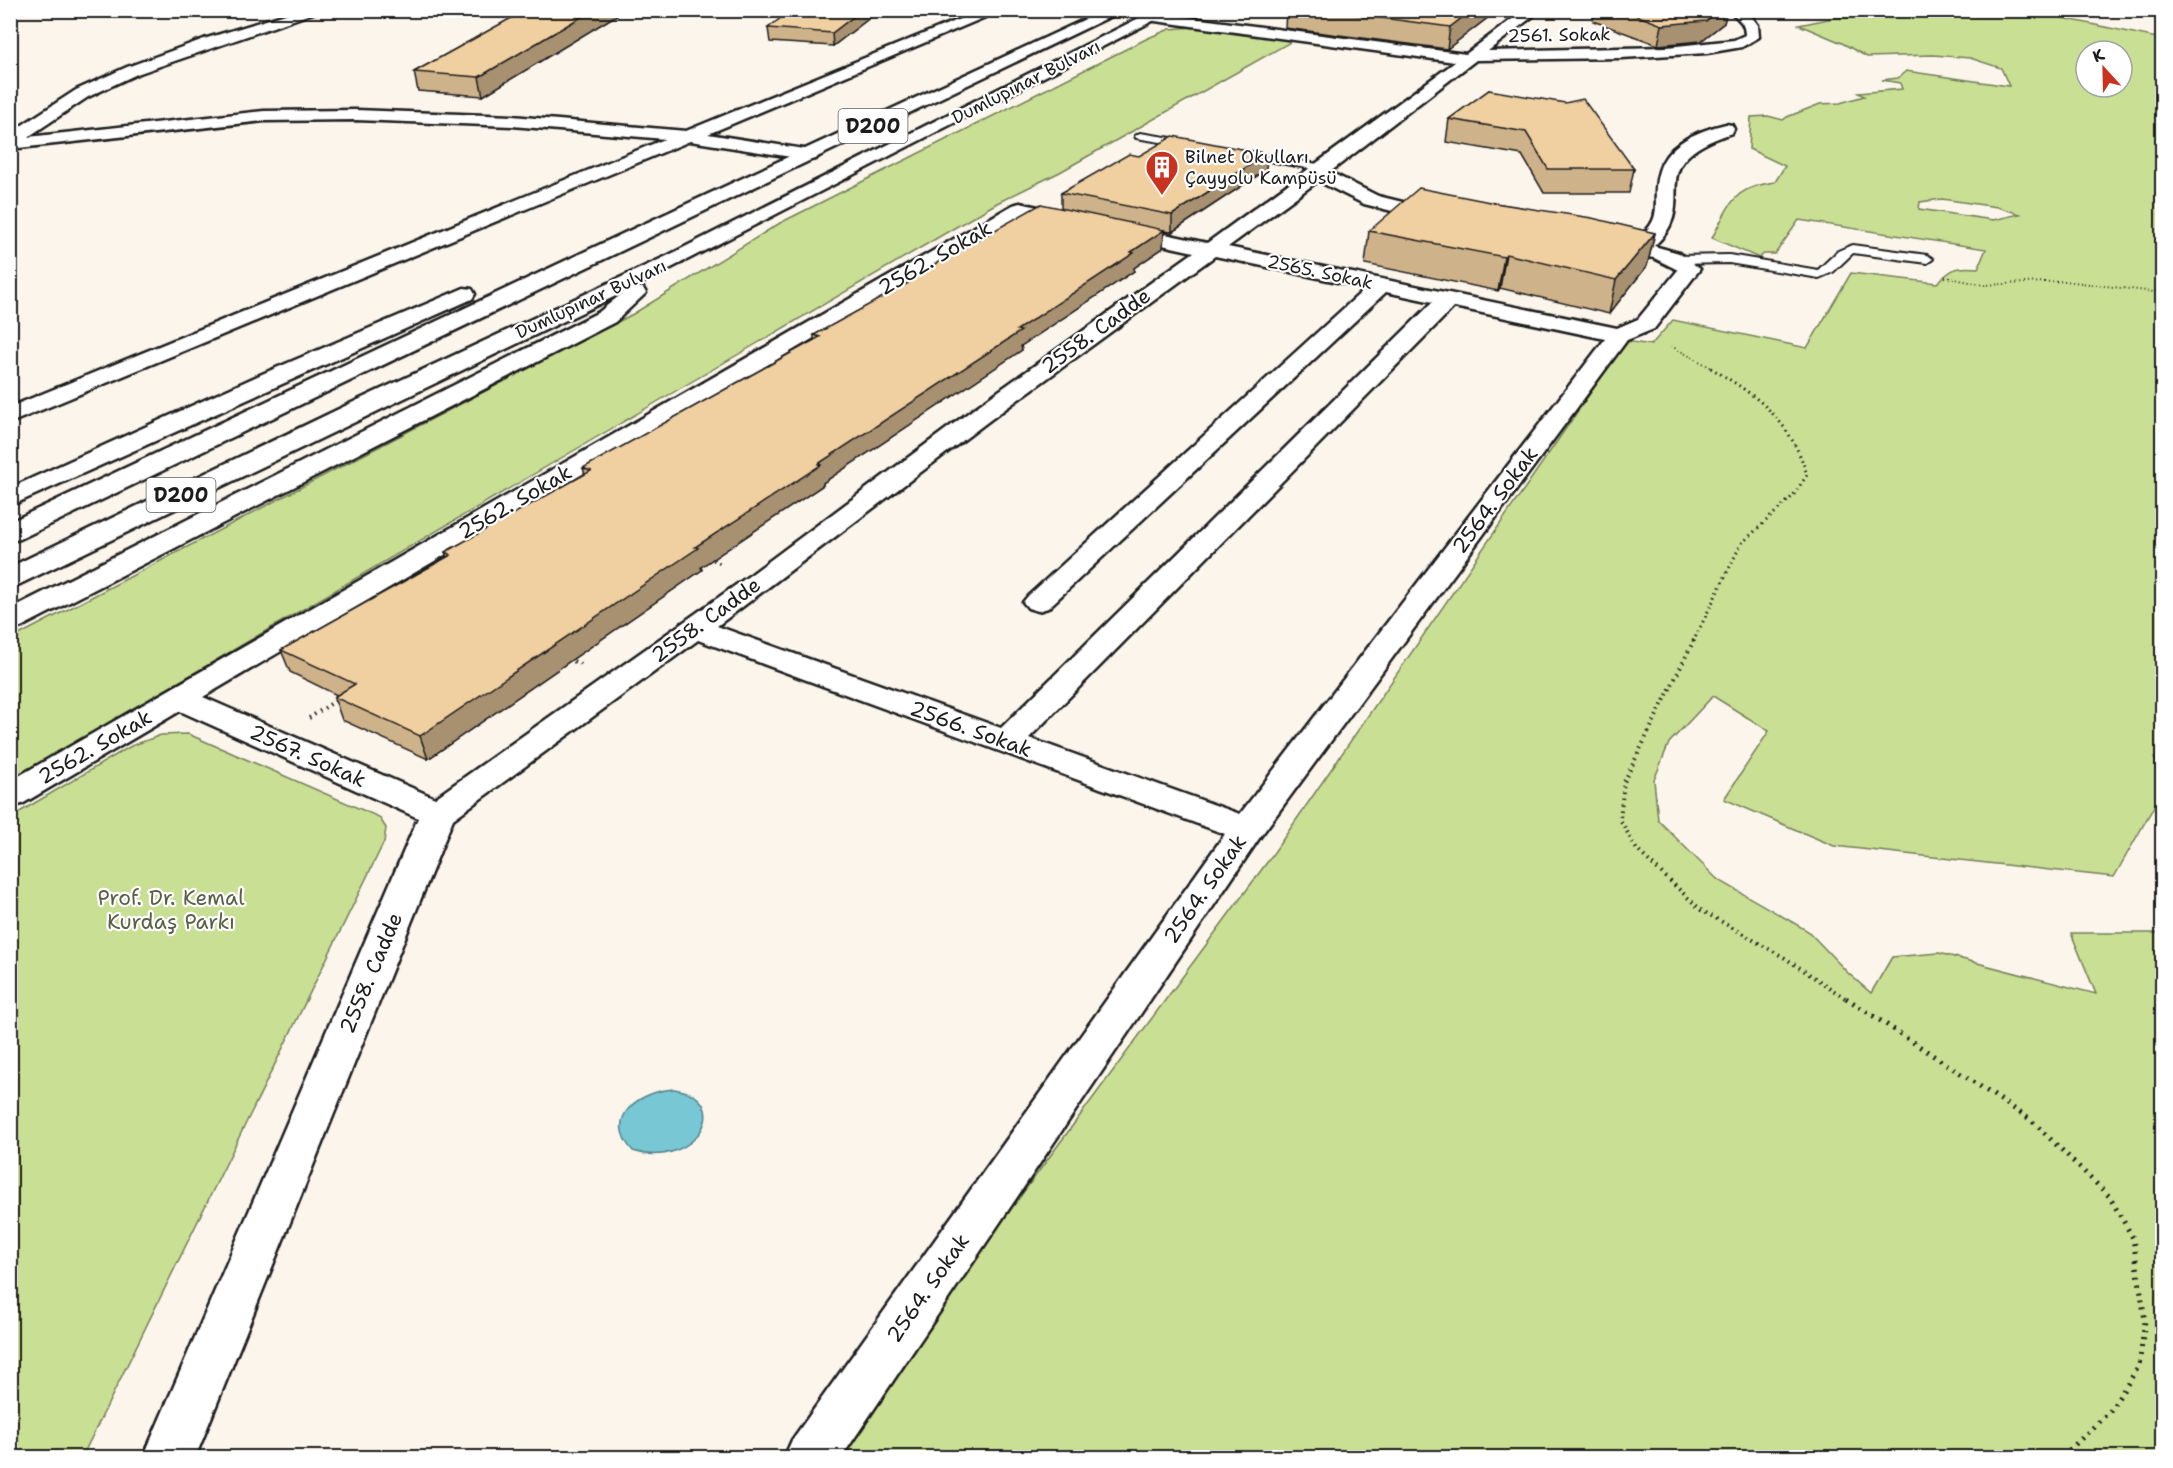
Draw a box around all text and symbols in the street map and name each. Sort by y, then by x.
street label: 2561. Sokak [1507,22,1611,48]
street label: Dumlupınar Bulvarı [948,34,1104,130]
north arrow [2074,39,2134,99]
text: K [2090,44,2108,67]
road number: D200 [838,109,908,143]
place label: Bilnet Okulları Çayyolu Kampüsü [1185,145,1337,190]
building icon: Bilnet Okulları Çayyolu Kampüsü [1144,149,1180,196]
street label: 2562. Sokak [873,214,997,302]
street label: 2565. Sokak [1265,249,1375,295]
street label: Dumlupınar Bulvarı [512,253,670,345]
street label: 2558. Cadde [1036,282,1156,380]
street label: 2564. Sokak [1446,441,1544,559]
street label: 2562. Sokak [453,458,577,546]
road number: D200 [146,478,216,512]
street label: 2558. Cadde [646,571,766,669]
street label: 2566. Sokak [906,694,1036,764]
street label: 2562. Sokak [33,703,157,791]
street label: 2567. Sokak [245,718,371,794]
street label: 2564. Sokak [1157,829,1253,949]
park label: Prof. Dr. Kemal Kurdaş Parkı [98,884,245,936]
street label: 2558. Cadde [333,908,409,1038]
street label: 2564. Sokak [880,1228,976,1348]

